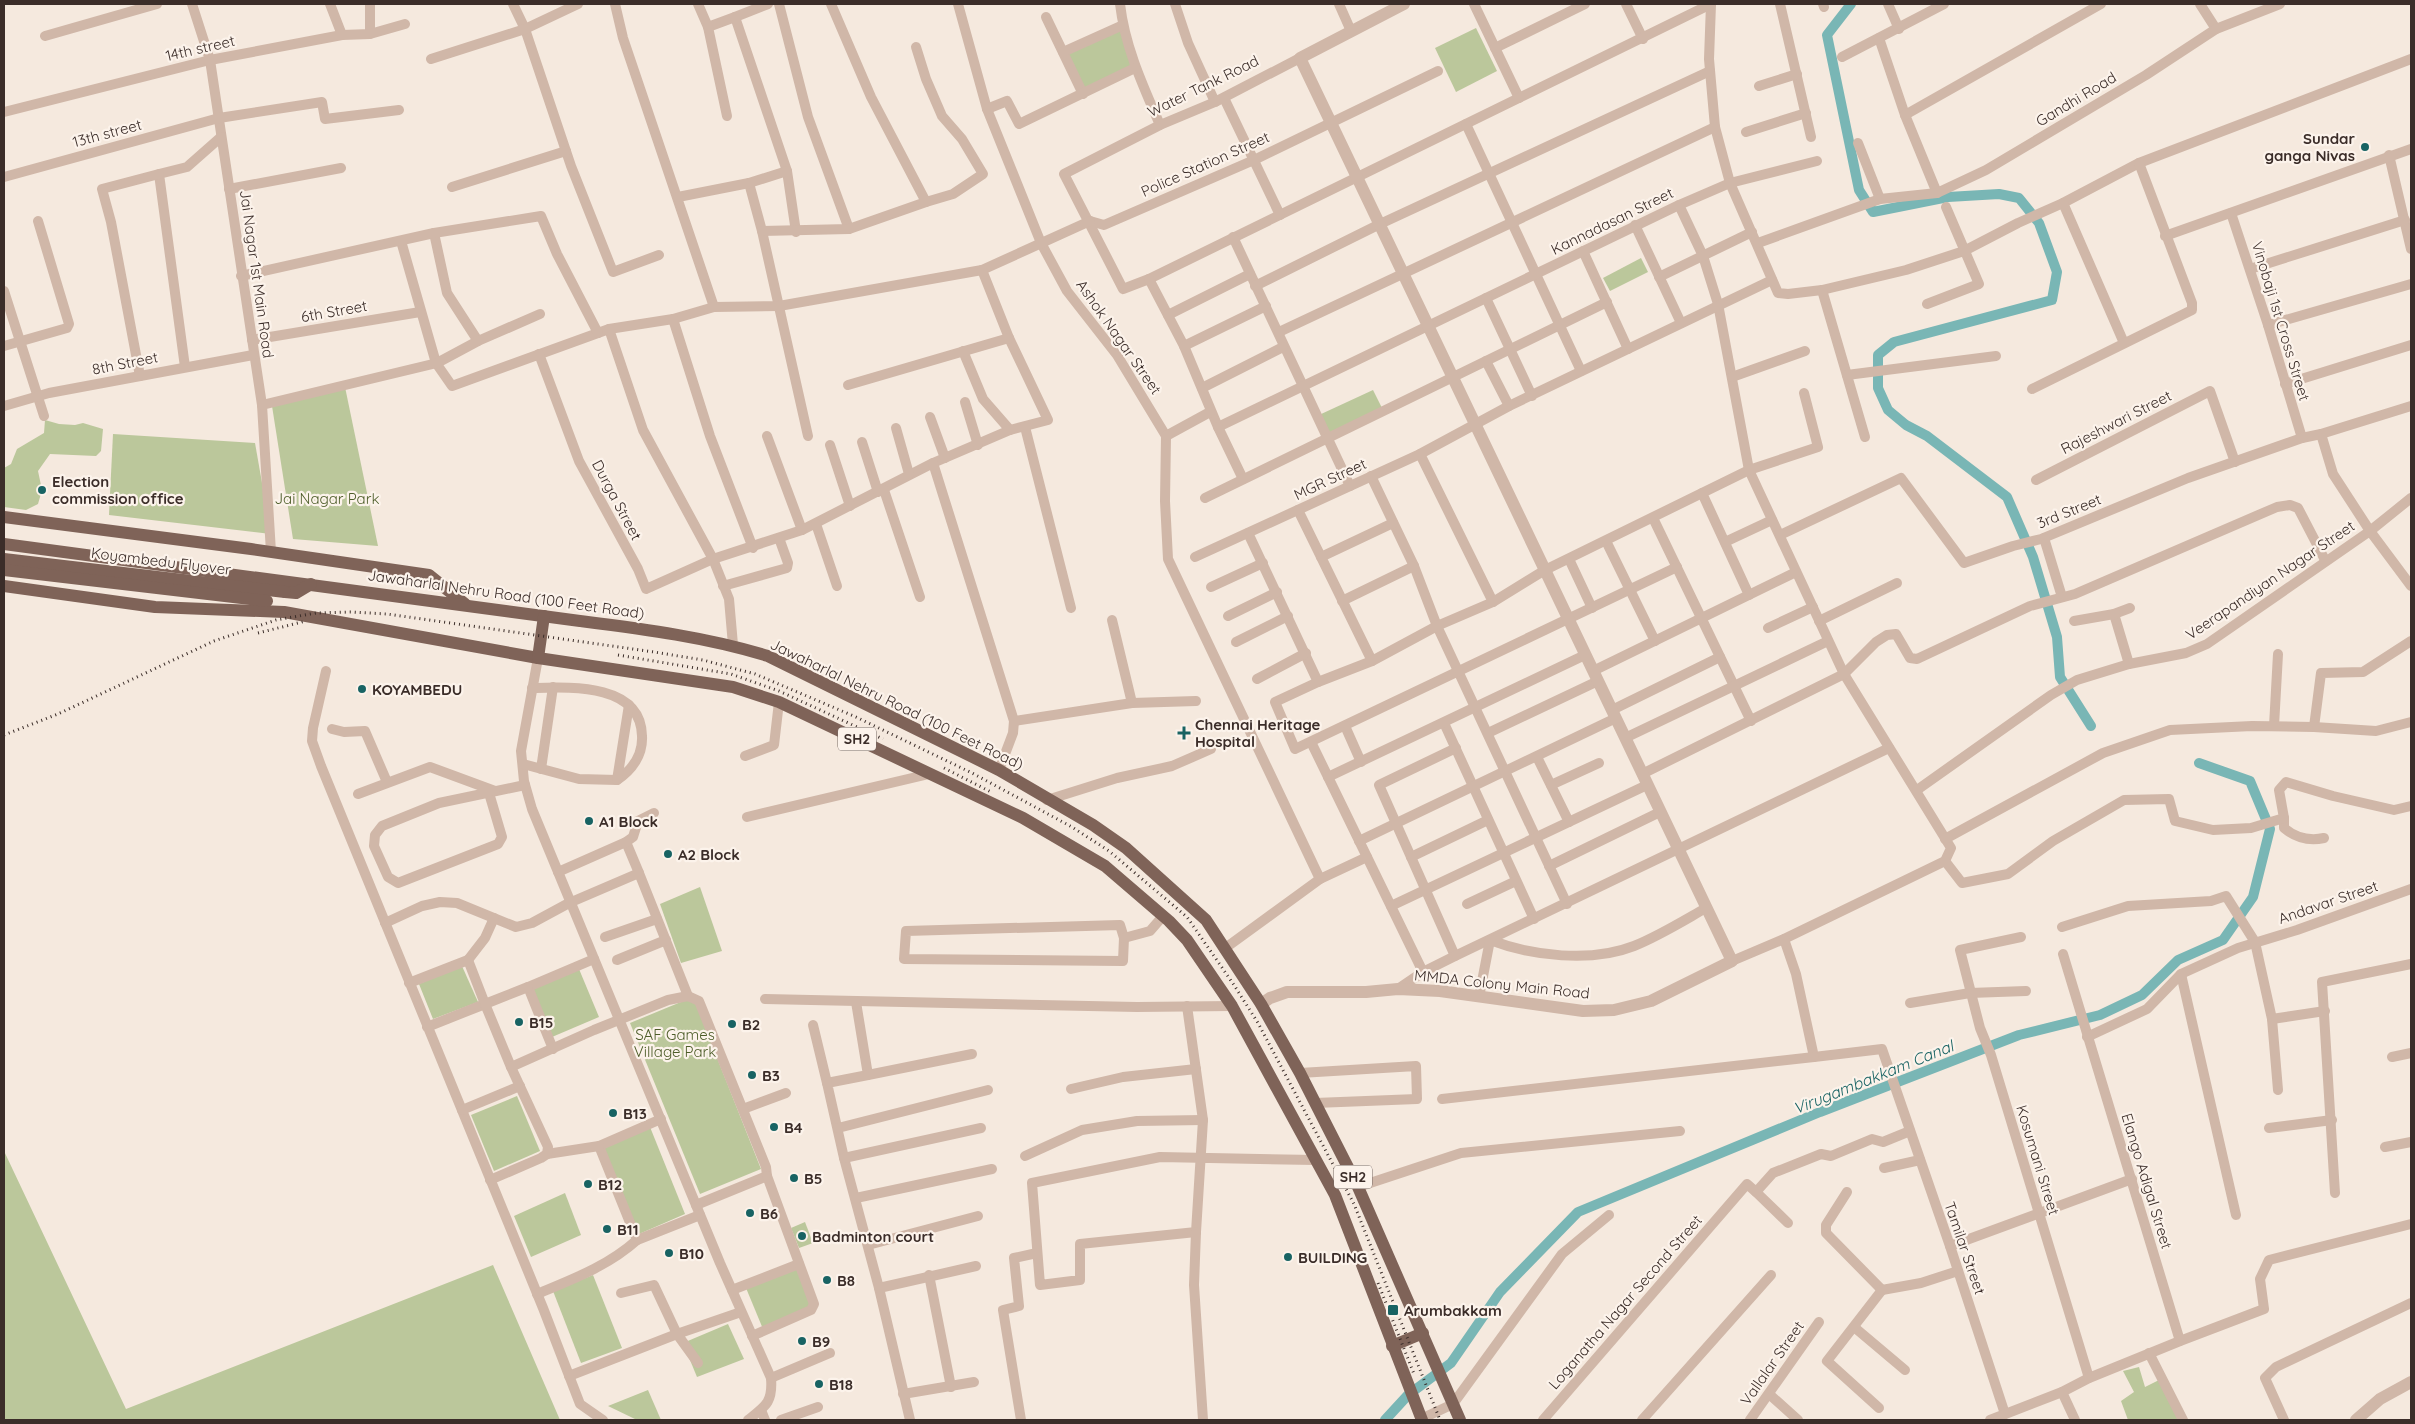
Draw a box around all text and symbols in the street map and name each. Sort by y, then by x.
street label: 14th street [164,31,236,65]
street label: Water Tank Road [1144,51,1262,121]
street label: Gandhi Road [2032,68,2120,130]
street label: 13th street [70,115,144,151]
street label: Police Station Street [1138,127,1272,201]
place label: Sundar ganga Nivas [2264,129,2355,165]
marker: Sundar ganga Nivas [2359,141,2371,153]
street label: Kannadasan Street [1548,183,1676,259]
street label: Jai Nagar 1st Main Road [236,189,278,359]
street label: Vinobaji 1st Cross Street [2248,239,2314,403]
street label: Ashok Nagar Street [1072,276,1166,398]
street label: 6th Street [299,296,369,326]
street label: 8th Street [90,347,160,379]
street label: Rajeshwari Street [2057,386,2175,458]
street label: MGR Street [1291,454,1369,504]
street label: Durga Street [588,457,646,543]
place label: Election commission office [52,472,184,508]
marker: Election commission office [36,484,48,496]
park label: Jai Nagar Park [275,489,380,508]
street label: 3rd Street [2034,490,2104,532]
street label: Veerapandiyan Nagar Street [2182,516,2358,644]
street label: Koyambedu Flyover [90,543,232,579]
street label: Jawaharlal Nehru Road (100 Feet Road) [366,565,646,623]
street label: Jawaharlal Nehru Road (100 Feet Road) [767,634,1027,774]
place label: KOYAMBEDU [372,680,462,699]
marker: KOYAMBEDU [356,683,368,695]
place label: Chennai Heritage Hospital [1195,715,1321,751]
marker: Chennai Heritage Hospital [1177,726,1191,740]
road number: SH2 [838,728,876,751]
place label: A1 Block [599,812,658,831]
marker: A1 Block [583,815,595,827]
place label: A2 Block [678,845,740,864]
marker: A2 Block [662,848,674,860]
street label: Andavar Street [2276,876,2380,928]
street label: MMDA Colony Main Road [1413,965,1591,1003]
place label: B15 [529,1013,553,1032]
place label: B2 [742,1015,760,1034]
marker: B15 [513,1016,525,1028]
marker: B2 [726,1018,738,1030]
park label: SAF Games Village Park [634,1025,716,1061]
water label: Virugambakkam Canal [1790,1035,1958,1118]
place label: B3 [762,1066,780,1085]
marker: B3 [746,1069,758,1081]
street label: Kosumani Street [2012,1103,2064,1217]
place label: B13 [623,1104,647,1123]
marker: B13 [607,1107,619,1119]
street label: Elango Adigal Street [2117,1111,2177,1251]
place label: B4 [784,1118,803,1137]
marker: B4 [768,1121,780,1133]
road number: SH2 [1334,1166,1372,1188]
place label: B5 [804,1169,822,1188]
marker: B5 [788,1172,800,1184]
place label: B12 [598,1175,622,1194]
marker: B12 [582,1178,594,1190]
street label: Tamilar Street [1940,1199,1990,1297]
place label: B6 [760,1204,778,1223]
marker: B6 [744,1207,756,1219]
street label: Loganatha Nagar Second Street [1544,1211,1706,1393]
place label: B11 [617,1220,639,1239]
marker: B11 [601,1223,613,1235]
place label: Badminton court [812,1227,934,1246]
marker: Badminton court [796,1230,808,1242]
place label: B10 [679,1244,704,1263]
marker: B10 [663,1247,675,1259]
place label: BUILDING [1298,1248,1367,1267]
marker: BUILDING [1282,1251,1294,1263]
place label: B8 [837,1271,855,1290]
marker: B8 [821,1274,833,1286]
place label: Arumbakkam [1404,1301,1502,1320]
marker: Arumbakkam [1386,1303,1400,1317]
street label: Vallalar Street [1736,1317,1808,1409]
place label: B9 [812,1332,830,1351]
marker: B9 [796,1335,808,1347]
place label: B18 [829,1375,853,1394]
marker: B18 [813,1378,825,1390]

